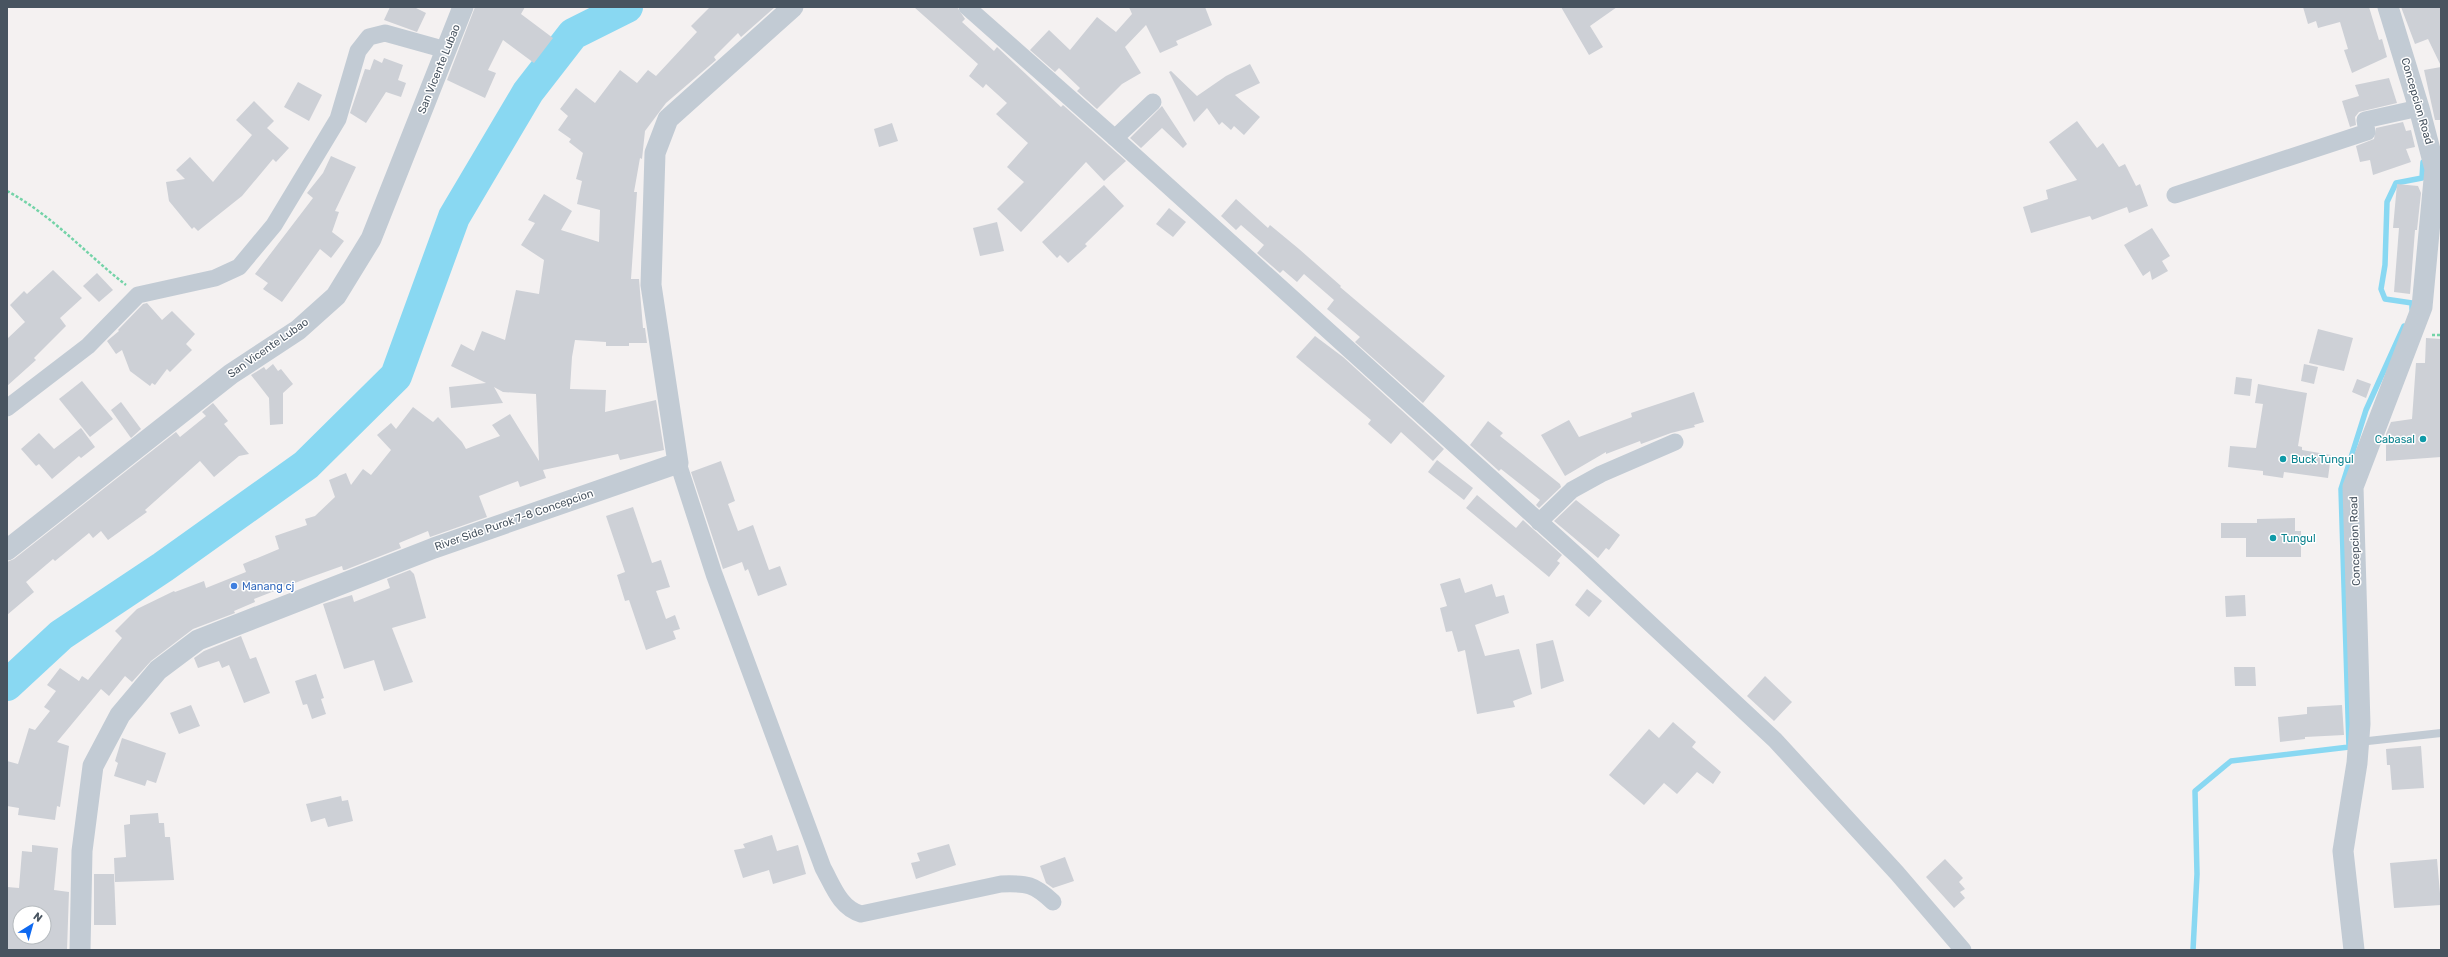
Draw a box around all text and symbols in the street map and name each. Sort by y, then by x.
street label: San Vicente Lubao [415,22,463,116]
street label: Concepcion Road [2398,56,2436,146]
street label: San Vicente Lubao [225,315,311,381]
place label: Cabasal [2375,433,2415,446]
marker: Cabasal [2418,434,2428,444]
place label: Buck Tungul [2291,453,2354,466]
marker: Buck Tungul [2278,454,2288,464]
street label: River Side Purok 7-8 Concepcion [433,487,595,553]
street label: Concepcion Road [2347,496,2363,586]
place label: Tungul [2281,532,2316,545]
marker: Tungul [2268,533,2278,543]
place label: Manang cj [242,580,295,593]
marker: Manang cj [229,581,239,591]
north arrow [12,905,52,945]
text: N [31,910,45,925]

